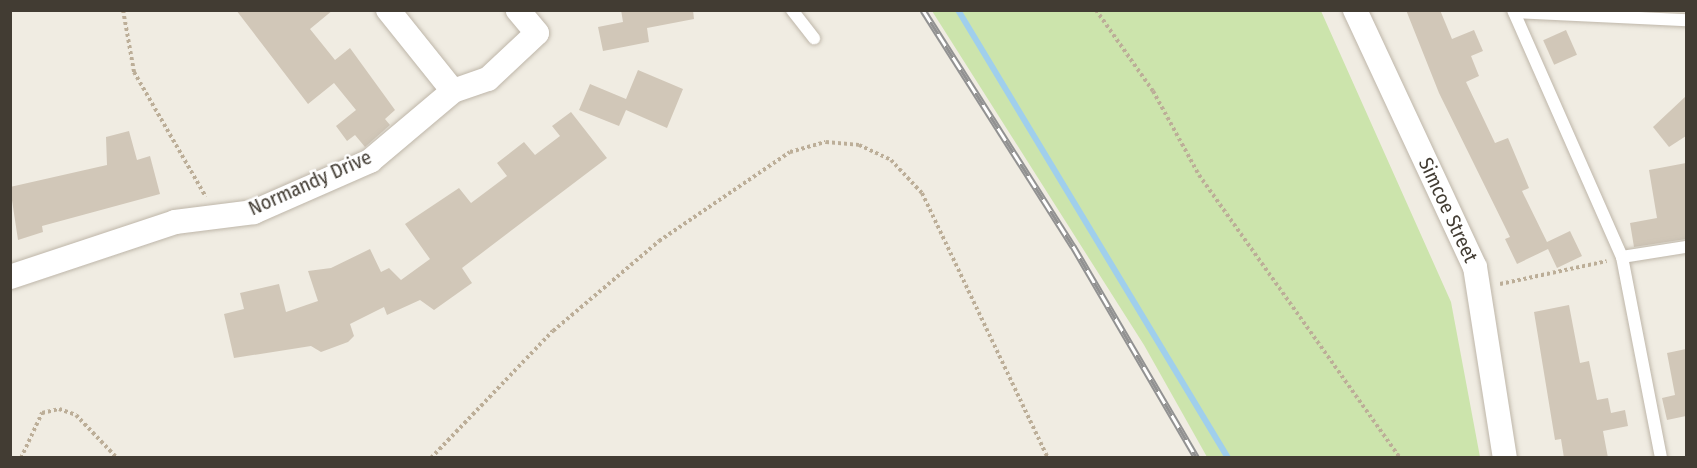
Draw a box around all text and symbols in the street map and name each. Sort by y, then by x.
street label: Normandy Drive [245,145,375,221]
street label: Simcoe Street [1413,154,1483,266]

